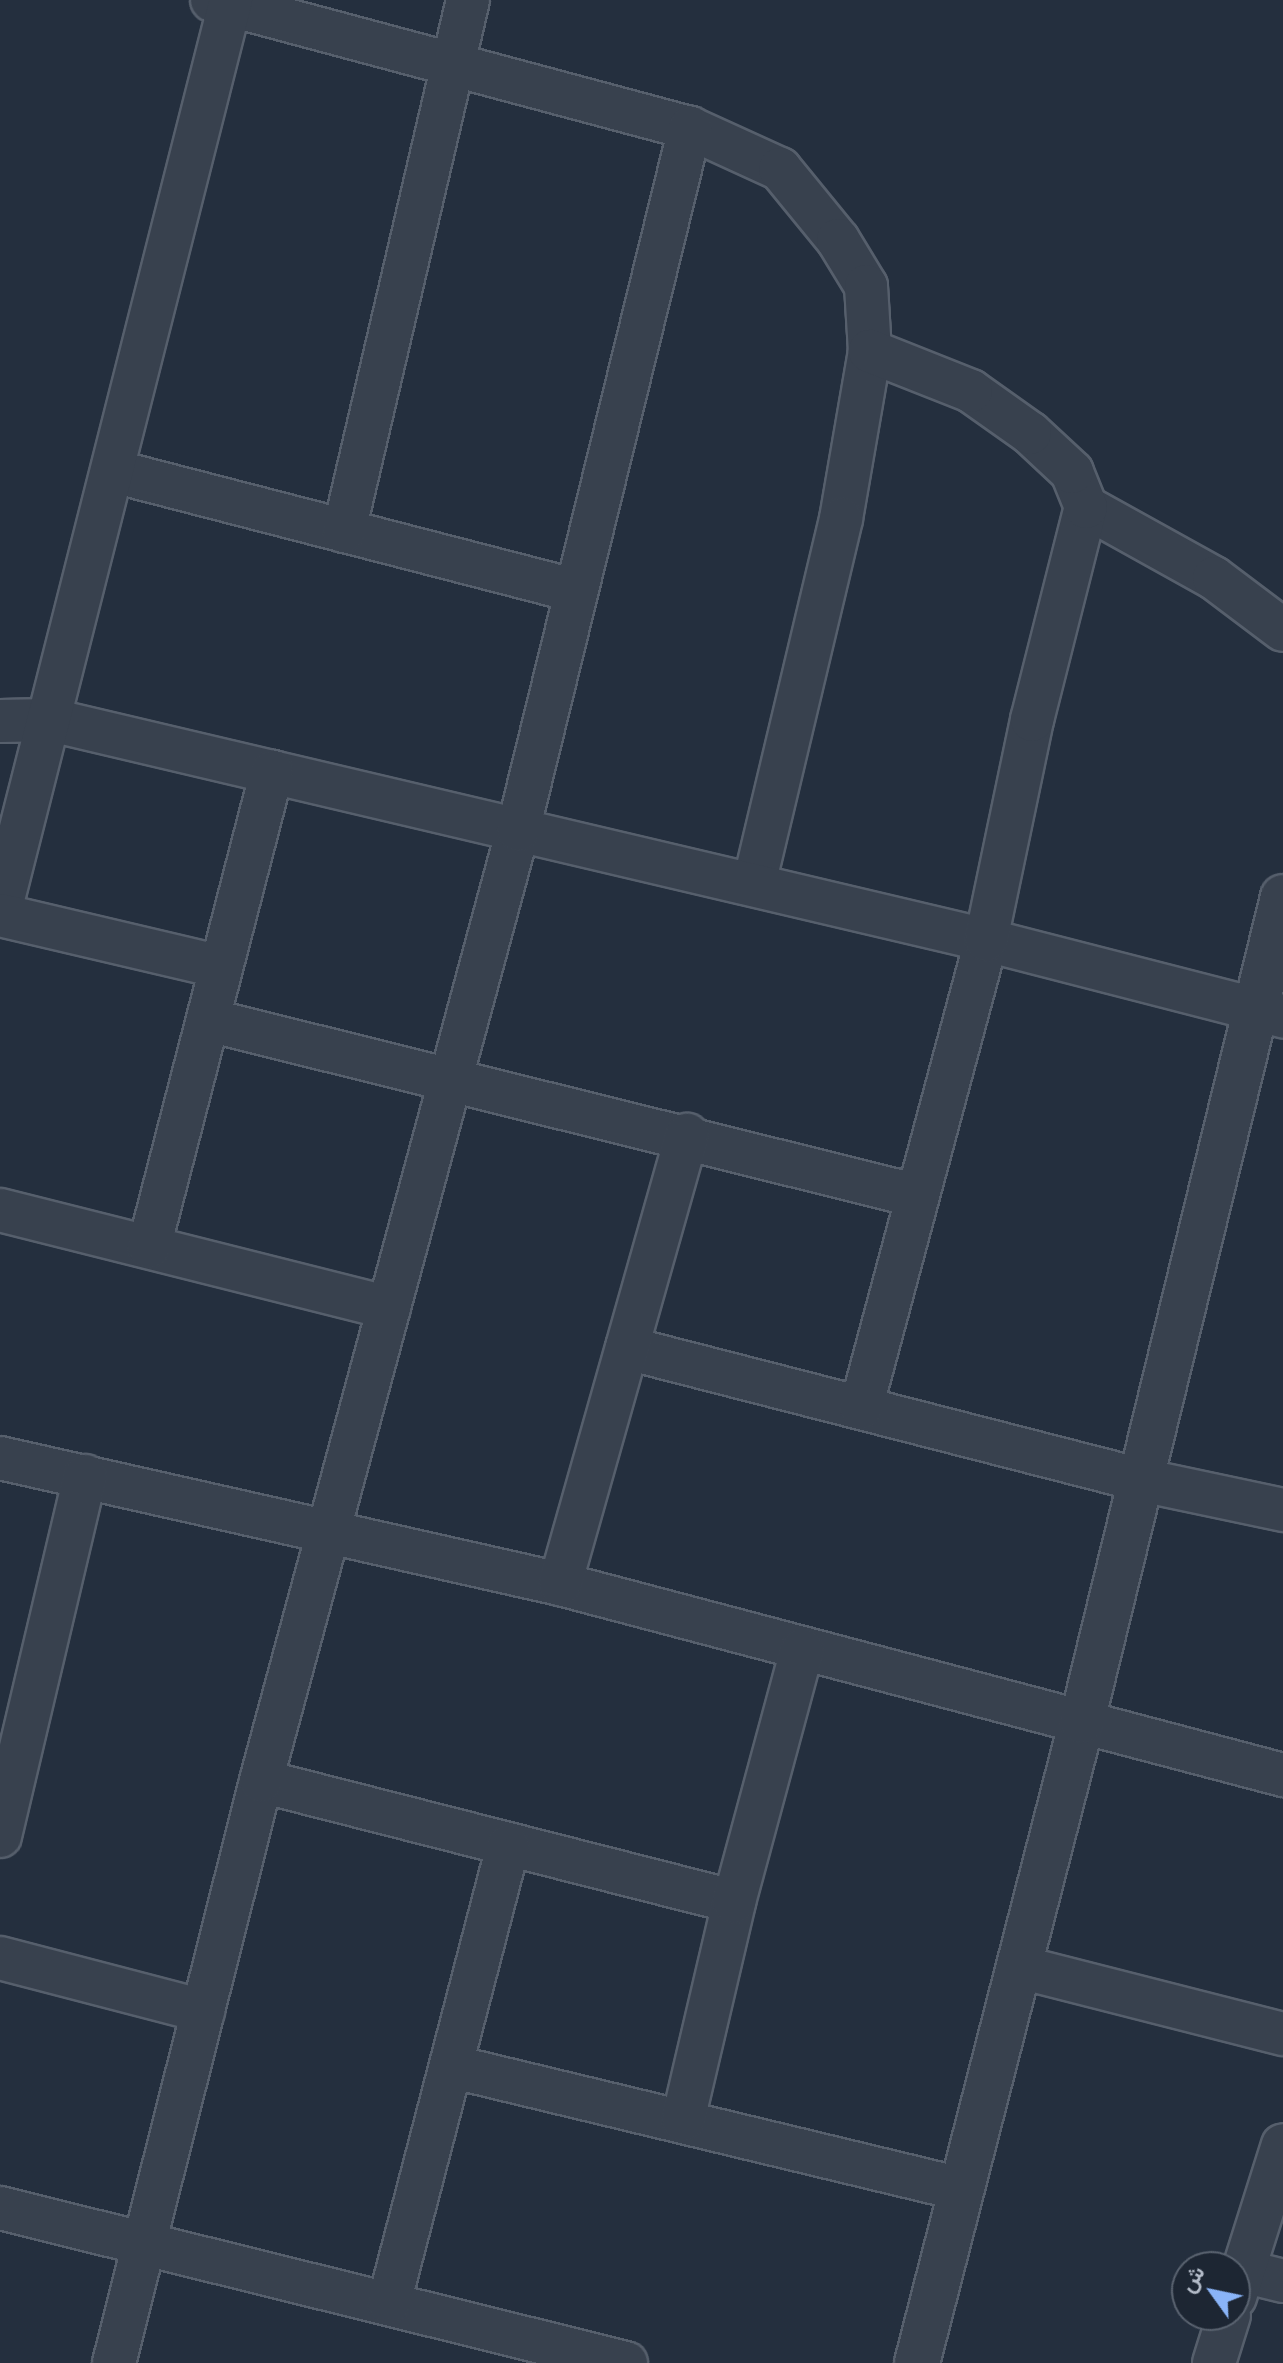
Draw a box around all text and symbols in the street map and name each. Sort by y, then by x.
north arrow [1171,2251,1251,2331]
text: ش [1172,2259,1212,2298]

